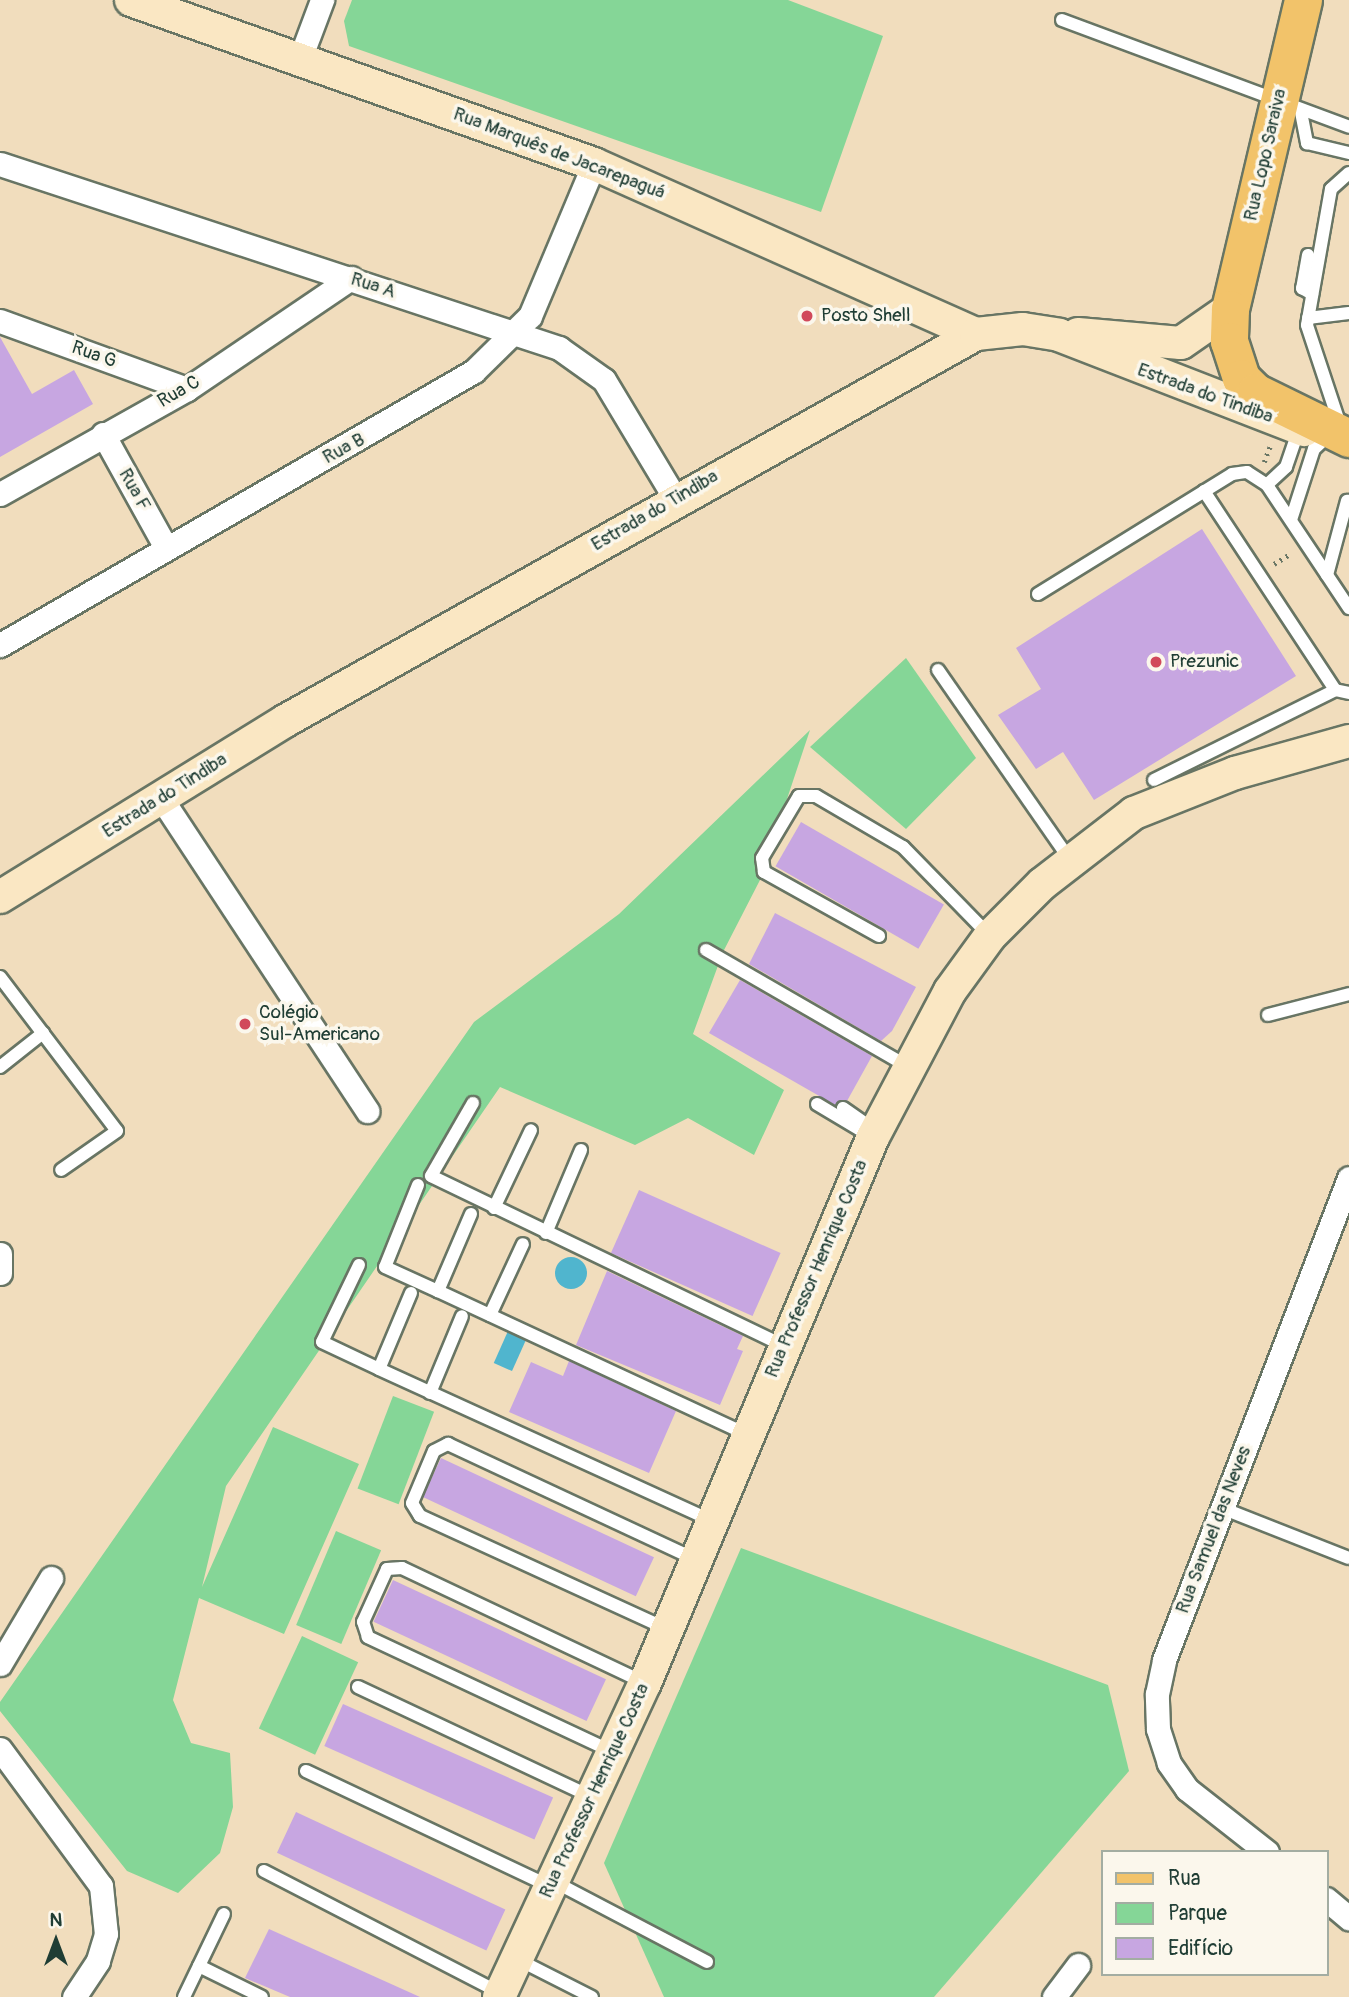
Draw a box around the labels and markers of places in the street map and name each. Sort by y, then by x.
place label: Posto Shell [821,305,911,327]
marker: Posto Shell [799,308,815,324]
place label: Prezunic [1170,651,1239,673]
marker: Prezunic [1148,654,1164,670]
place label: Colégio Sul-Americano [259,1002,380,1046]
marker: Colégio Sul-Americano [237,1016,253,1032]

